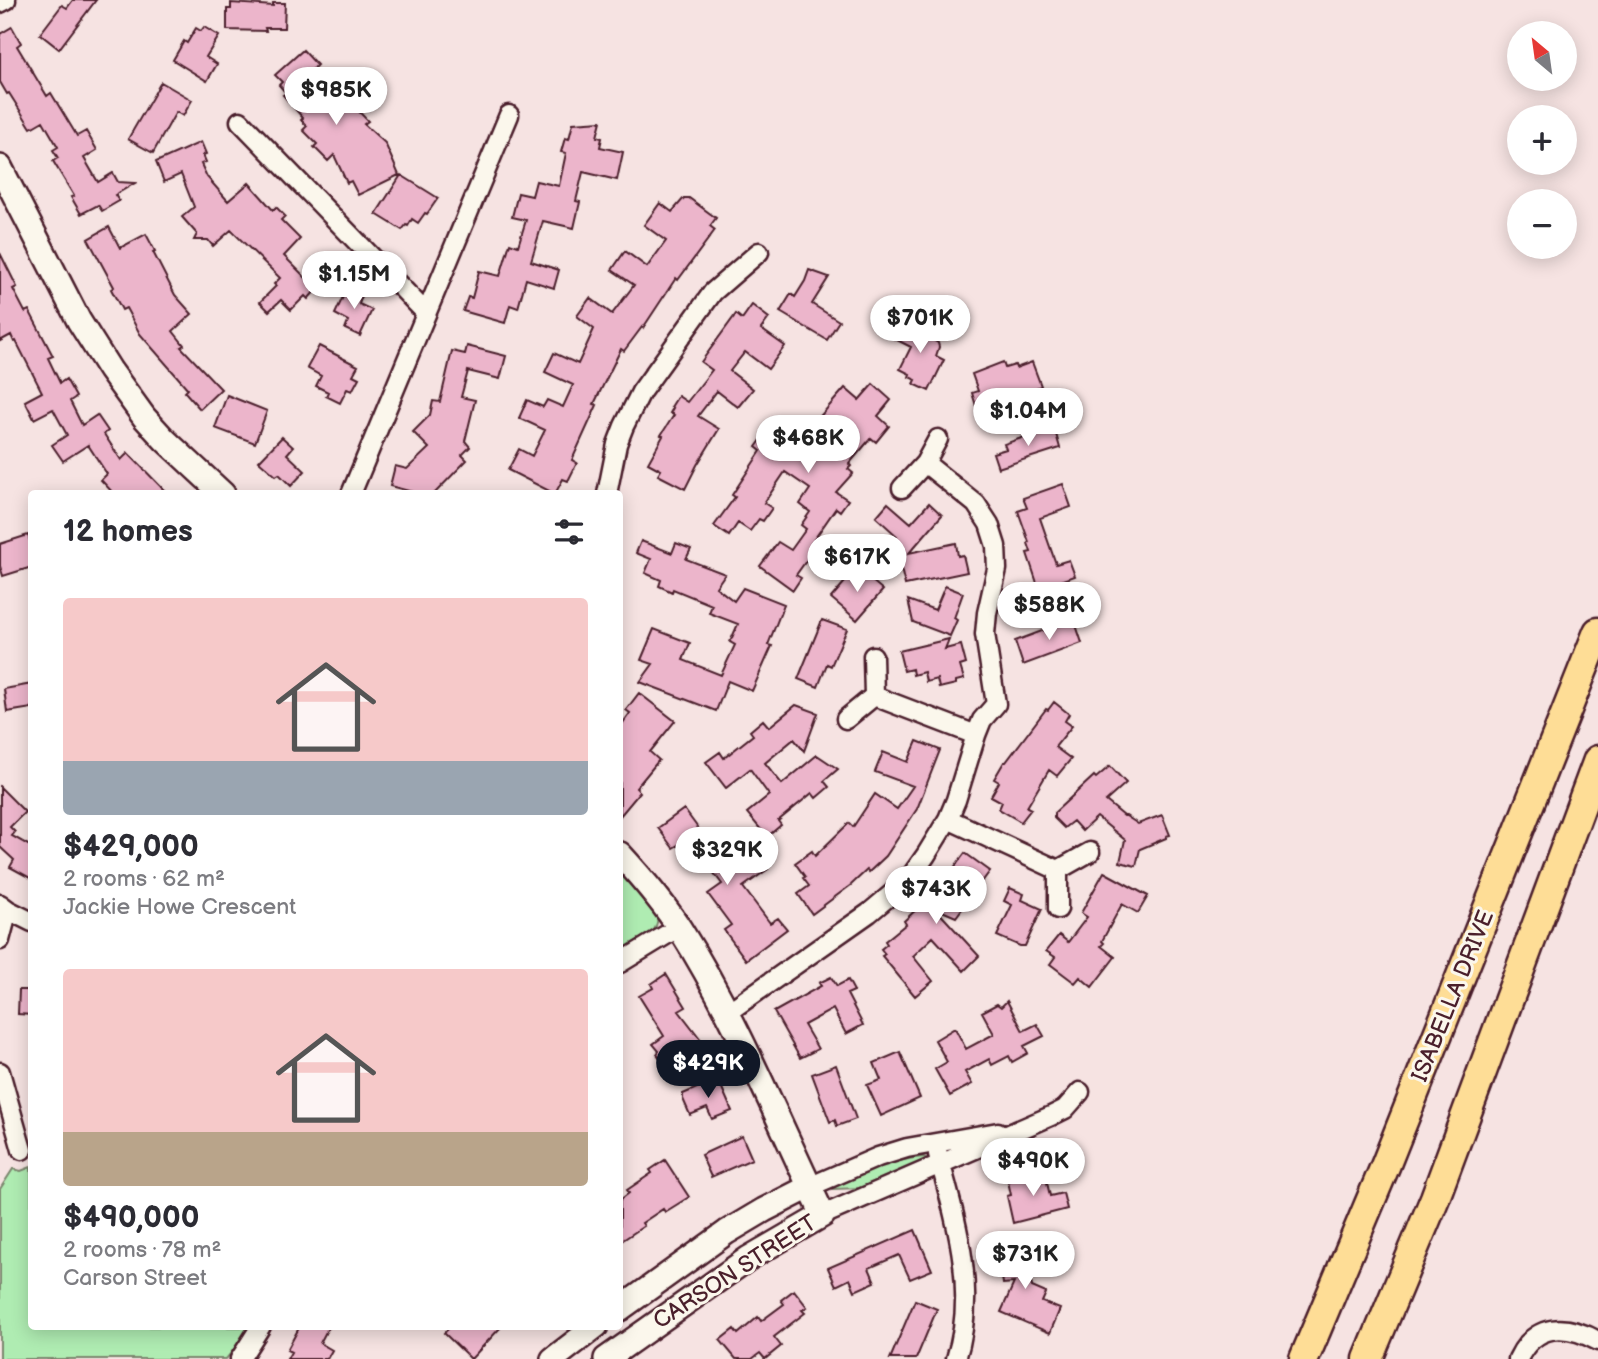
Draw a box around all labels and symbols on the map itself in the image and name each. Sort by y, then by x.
north arrow [1507,21,1577,91]
pin: $985K [287,68,385,127]
pin: $1.15M [297,252,411,311]
pin: $701K [871,296,969,355]
pin: $1.04M [971,388,1085,448]
pin: $468K [759,416,857,475]
pin: $617K [808,534,906,594]
pin: $588K [1000,582,1098,642]
pin: $329K [678,828,776,887]
pin: $743K [887,866,985,926]
street label: ISABELLA DRIVE [1406,906,1500,1086]
pin: $429K [659,1040,757,1100]
pin: $490K [984,1138,1082,1198]
street label: CARSON STREET [648,1209,822,1335]
pin: $731K [976,1232,1074,1291]

